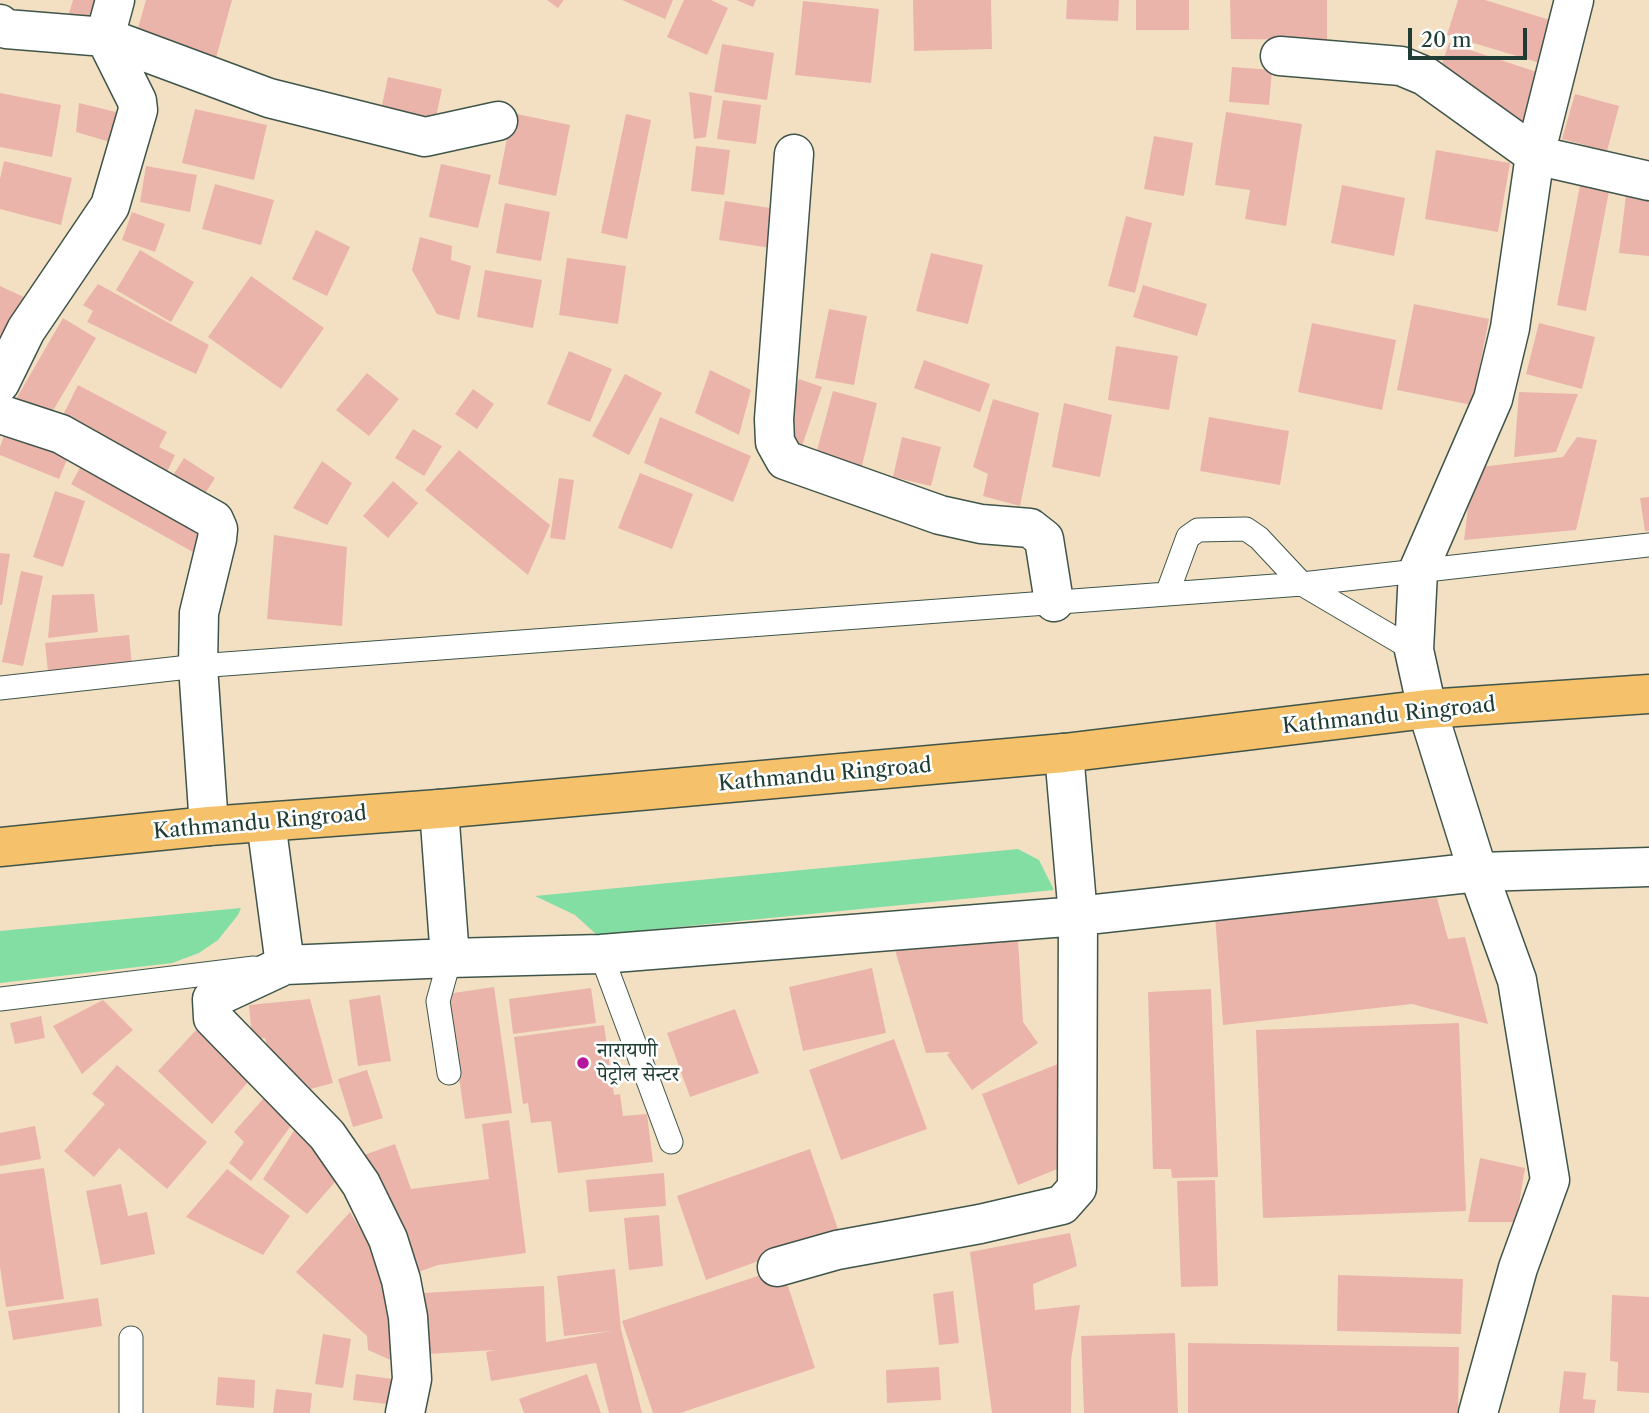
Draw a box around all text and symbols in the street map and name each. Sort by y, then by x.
scale bar [1411,14,1530,58]
text: 20 m [1421,27,1472,52]
street label: Kathmandu Ringroad [1281,692,1497,740]
street label: Kathmandu Ringroad [717,753,933,797]
street label: Kathmandu Ringroad [152,801,368,845]
place label: नारायणी पेट्रोल सेन्टर [597,1038,679,1088]
marker: नारायणी पेट्रोल सेन्टर [575,1055,591,1071]

